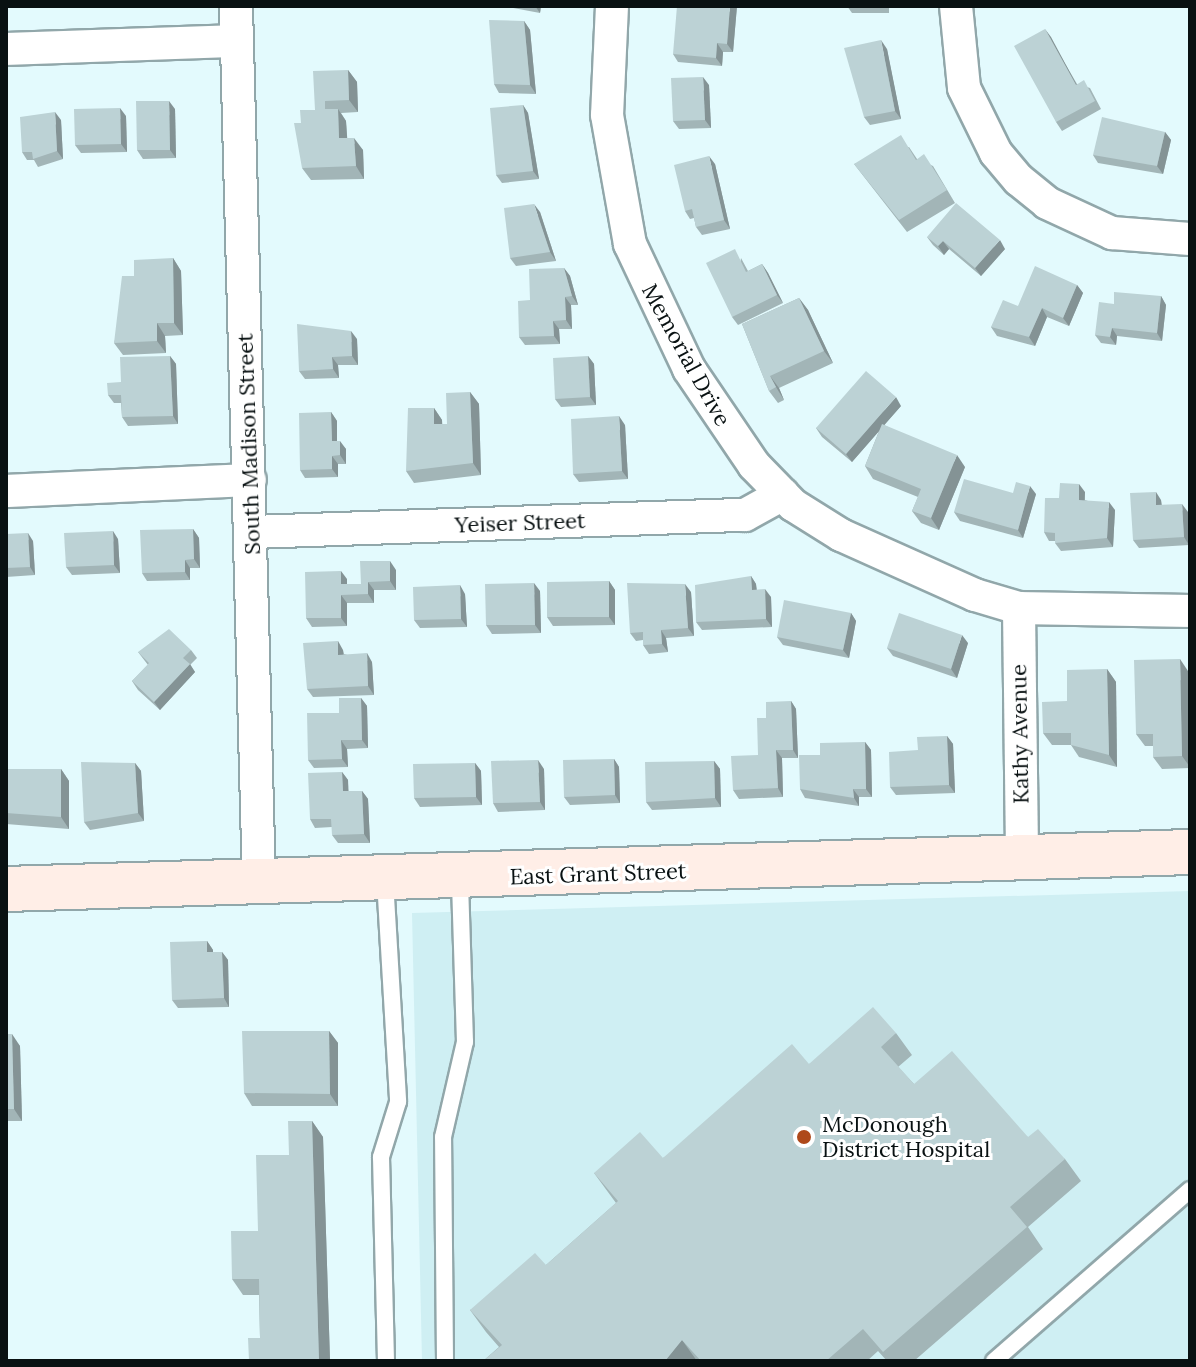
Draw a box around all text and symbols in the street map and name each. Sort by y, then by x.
street label: Memorial Drive [636,279,736,431]
street label: South Madison Street [232,333,266,555]
street label: Yeiser Street [454,508,586,538]
street label: Kathy Avenue [1006,664,1034,804]
street label: East Grant Street [509,858,687,890]
place label: McDonough District Hospital [822,1111,990,1162]
marker: McDonough District Hospital [793,1126,815,1148]

